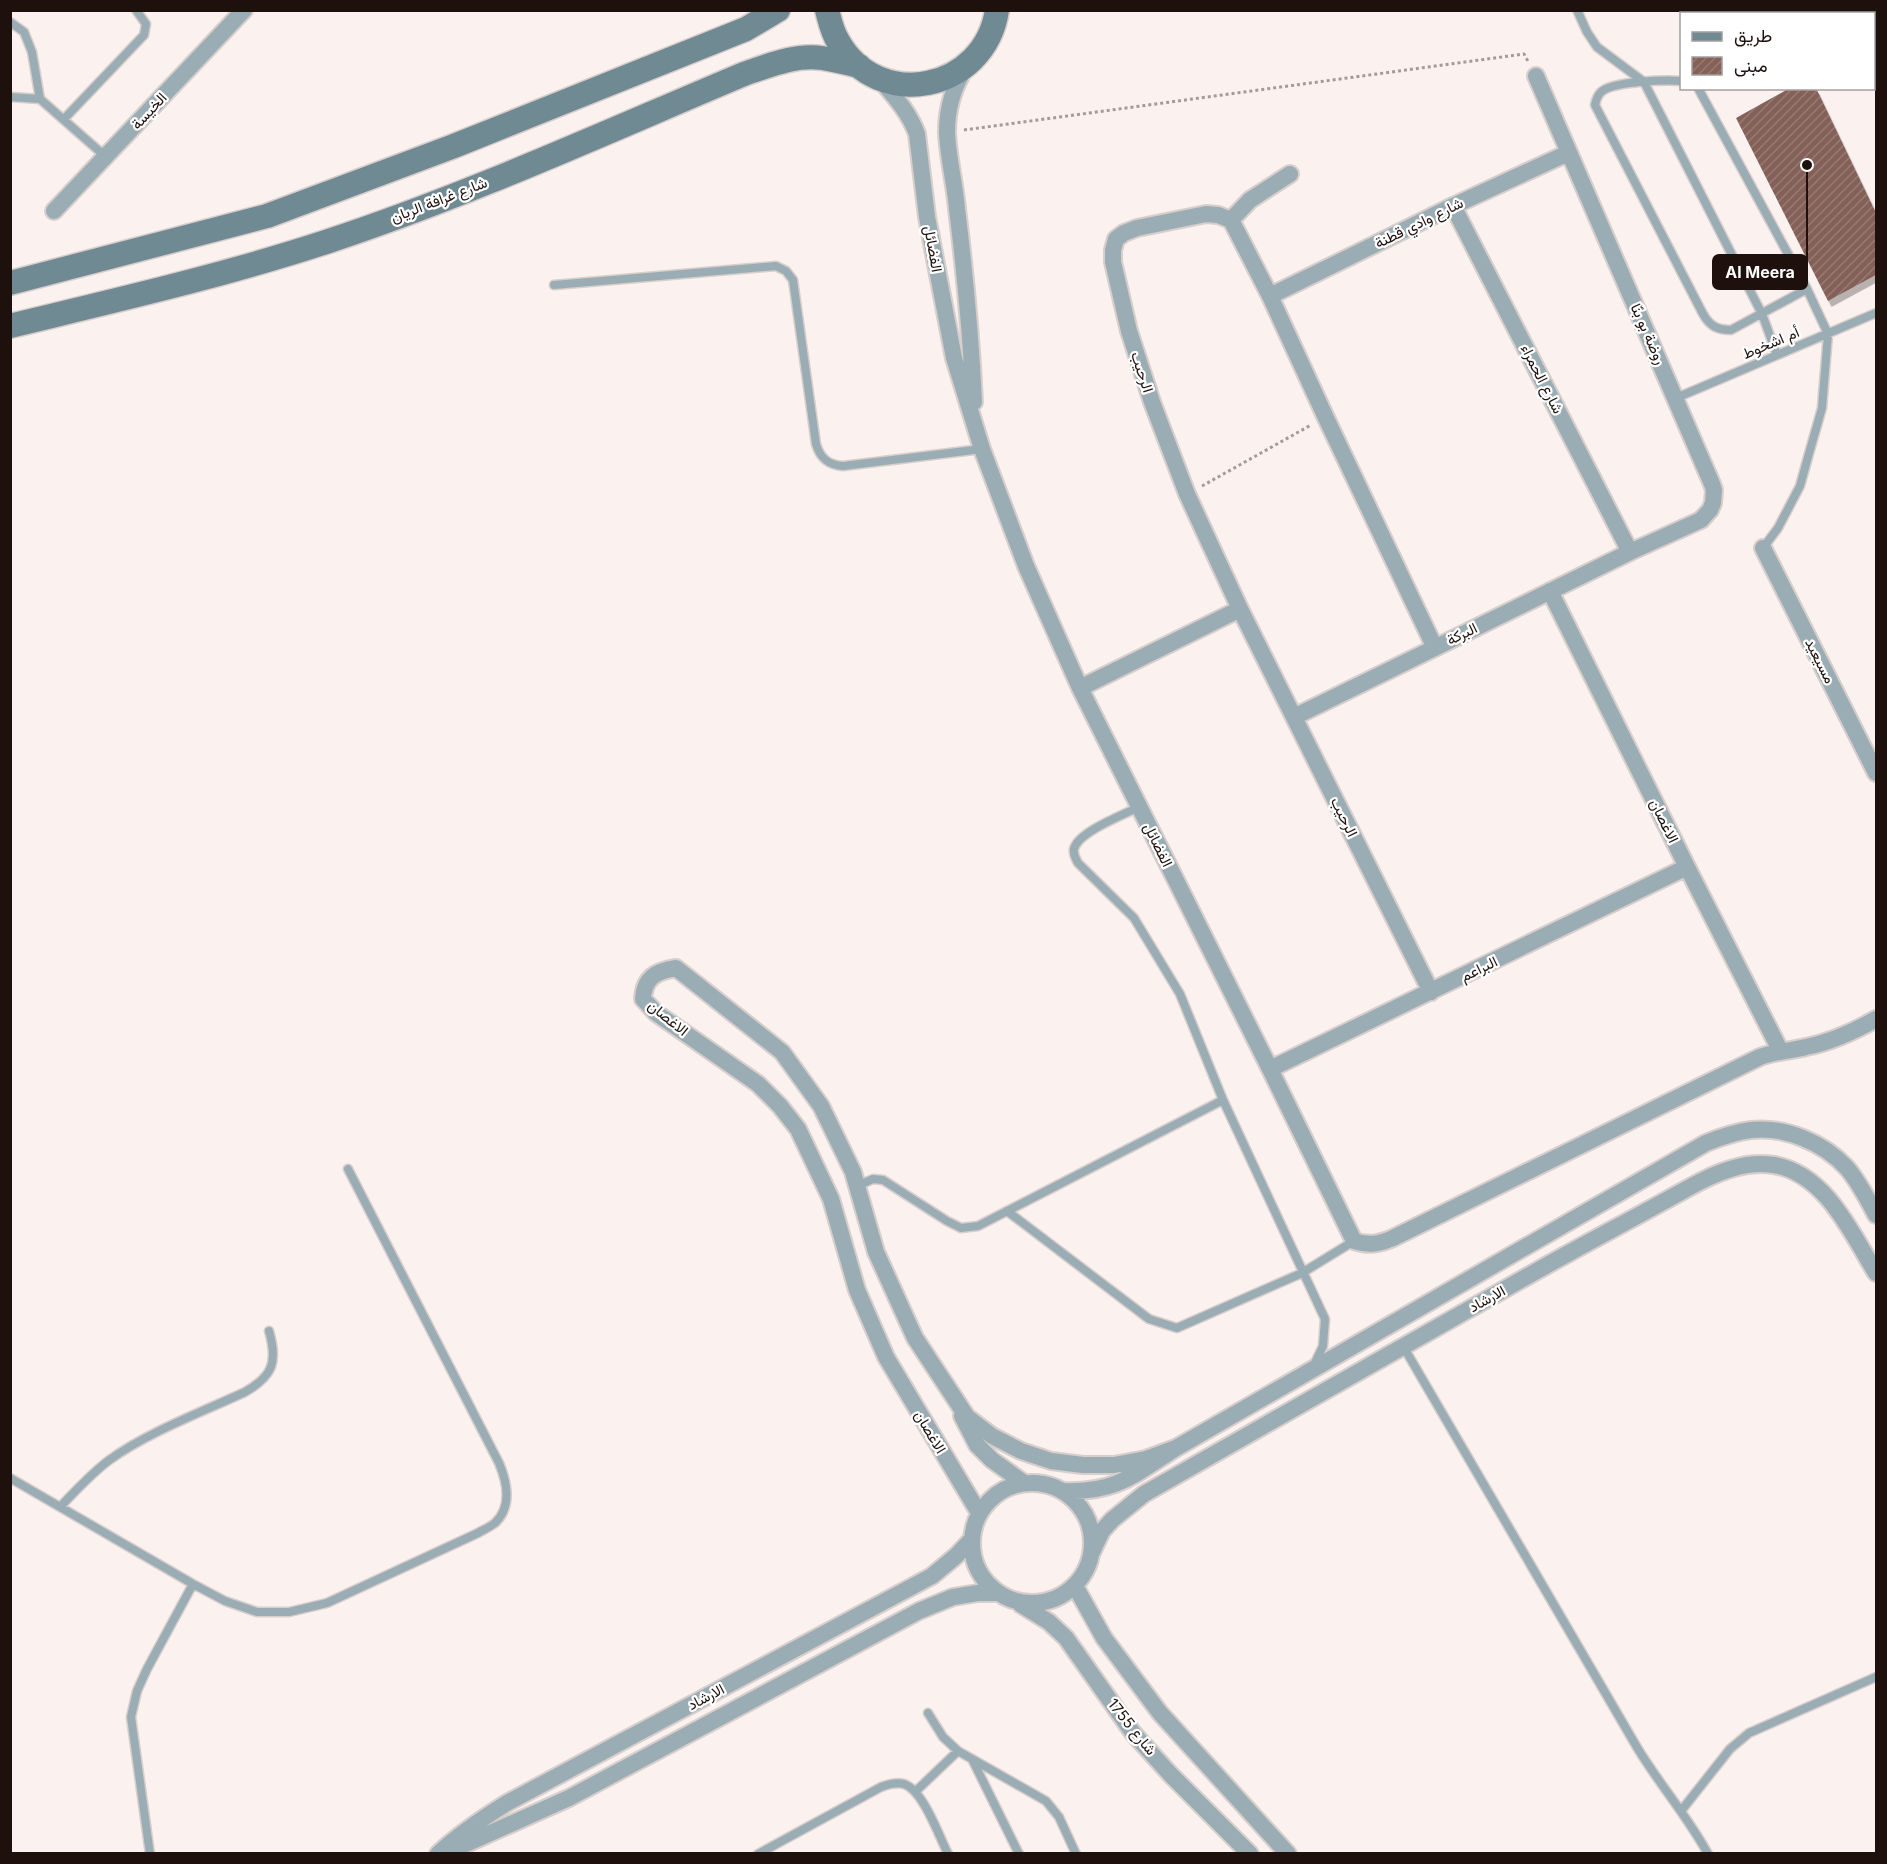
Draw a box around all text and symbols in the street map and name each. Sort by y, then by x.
legend [1680,12,1875,90]
text: طريق [1734,25,1772,47]
text: مبنى [1734,55,1768,77]
street label: الخيسة [127,88,171,133]
street label: شارع غرافة الريان [388,172,491,228]
street label: شارع وادي قطنة [1371,193,1468,256]
street label: الفضائل [920,224,947,274]
callout: Al Meera [1713,255,1807,289]
text: Al Meera [1725,262,1795,282]
street label: روضة بو بنّا [1627,300,1670,367]
street label: أم اشخوط [1740,322,1803,364]
street label: شارع الحمراء [1515,341,1568,418]
street label: الرحيب [1127,349,1158,395]
street label: البركة [1443,618,1480,649]
street label: مسيعيد [1801,635,1840,687]
street label: الرحيب [1327,794,1362,840]
street label: الاغصان [1646,796,1683,846]
street label: الفضائل [1140,820,1177,870]
street label: البراعم [1457,952,1501,986]
street label: الاغصان [644,995,692,1040]
street label: الارشاد [1465,1281,1508,1316]
street label: الاغصان [910,1407,951,1457]
street label: الارشاد [684,1679,727,1714]
street label: شارع 1755 [1102,1695,1161,1760]

